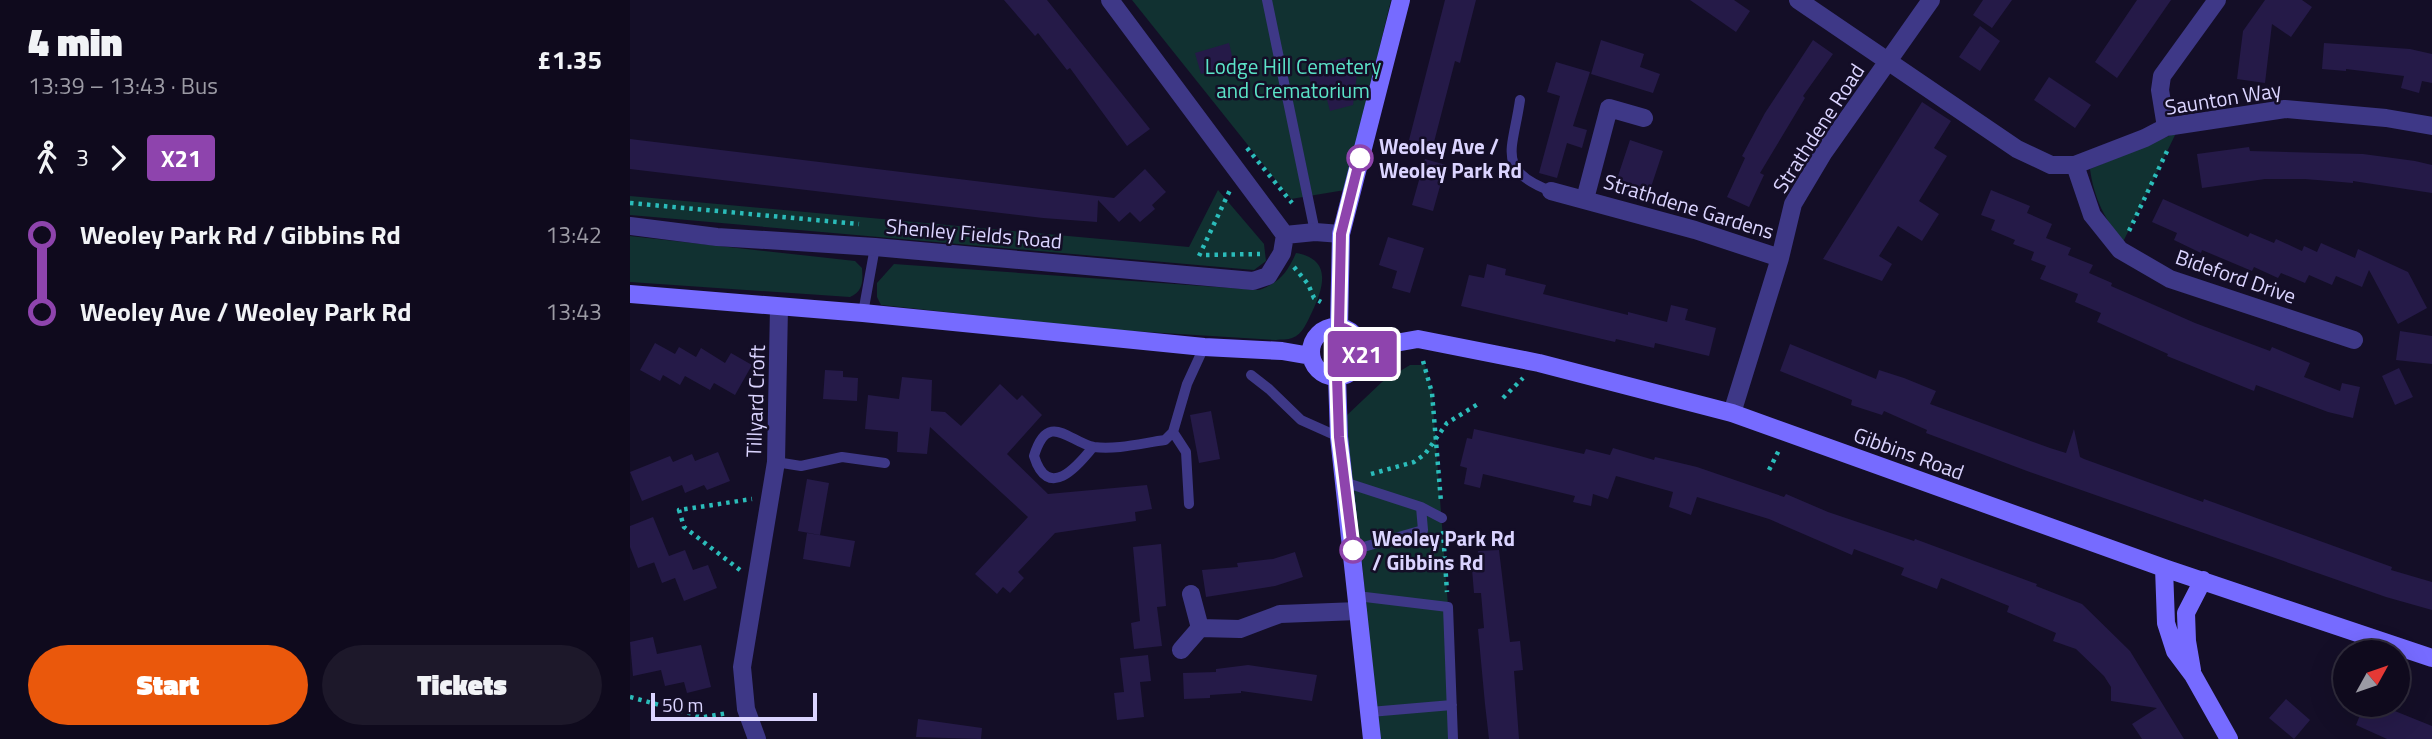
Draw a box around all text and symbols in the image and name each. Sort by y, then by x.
text: 4 min [28,13,122,71]
text: £1.35 [537,40,602,79]
park label: Lodge Hill Cemetery and Crematorium [1205,50,1381,106]
street label: Strathdene Road [1764,57,1872,199]
text: 13:39 – 13:43 · Bus [28,68,218,103]
street label: Saunton Way [2162,73,2284,123]
place label: Weoley Ave / Weoley Park Rd [1379,130,1522,186]
icon: walk [28,139,66,177]
icon: forward [99,139,137,177]
text: 3 [76,140,89,175]
text: X21 [161,140,201,176]
marker: Weoley Ave / Weoley Park Rd [1347,145,1373,171]
street label: Strathdene Gardens [1600,165,1778,247]
street label: Shenley Fields Road [885,209,1063,257]
text: Weoley Park Rd / Gibbins Rd [80,215,401,254]
text: 13:42 [545,217,602,252]
street label: Bideford Drive [2171,240,2301,312]
text: Weoley Ave / Weoley Park Rd [80,292,411,331]
text: 13:43 [545,294,602,329]
line badge: X21 [1322,331,1402,377]
text: X21 [1342,336,1382,372]
street label: Tillyard Croft [737,344,773,458]
street label: Gibbins Road [1849,418,1969,488]
place label: Weoley Park Rd / Gibbins Rd [1372,522,1515,578]
marker: Weoley Park Rd / Gibbins Rd [1340,537,1366,563]
north arrow [2333,640,2410,718]
map controls [2333,640,2410,717]
button: Start [28,645,308,725]
button: Tickets [322,645,602,725]
scale bar [651,690,817,722]
text: 50 m [662,690,703,719]

